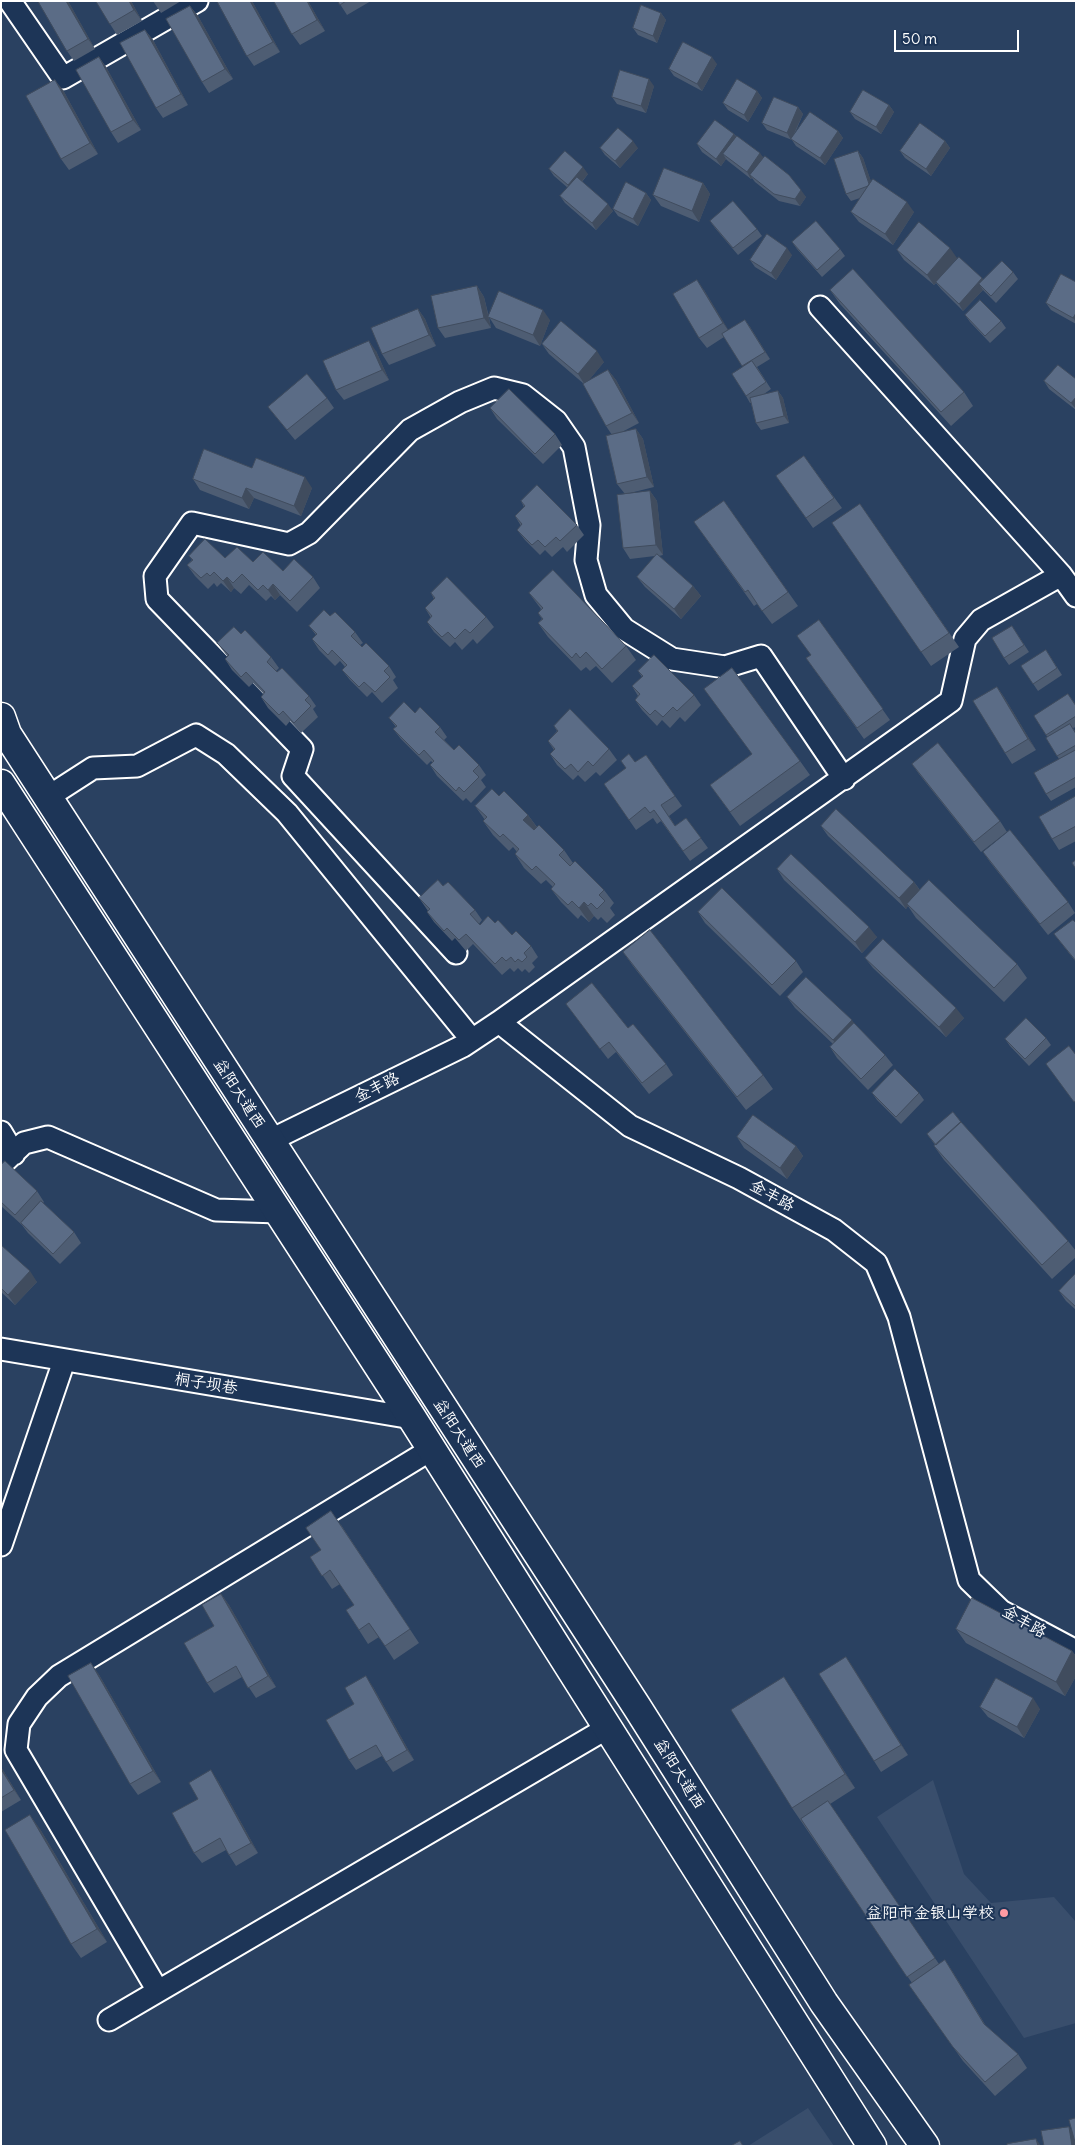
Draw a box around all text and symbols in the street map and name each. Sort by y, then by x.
scale bar [897,20,1022,52]
text: 50 m [902,29,937,48]
street label: 益阳大道西 [209,1055,269,1133]
street label: 金丰路 [351,1069,403,1107]
street label: 金丰路 [746,1176,798,1216]
street label: 桐子坝巷 [173,1370,239,1398]
street label: 益阳大道西 [429,1395,489,1473]
street label: 金丰路 [998,1602,1050,1642]
street label: 益阳大道西 [650,1735,708,1813]
place label: 益阳市金银山学校 [866,1903,994,1923]
marker: 益阳市金银山学校 [998,1907,1010,1919]

